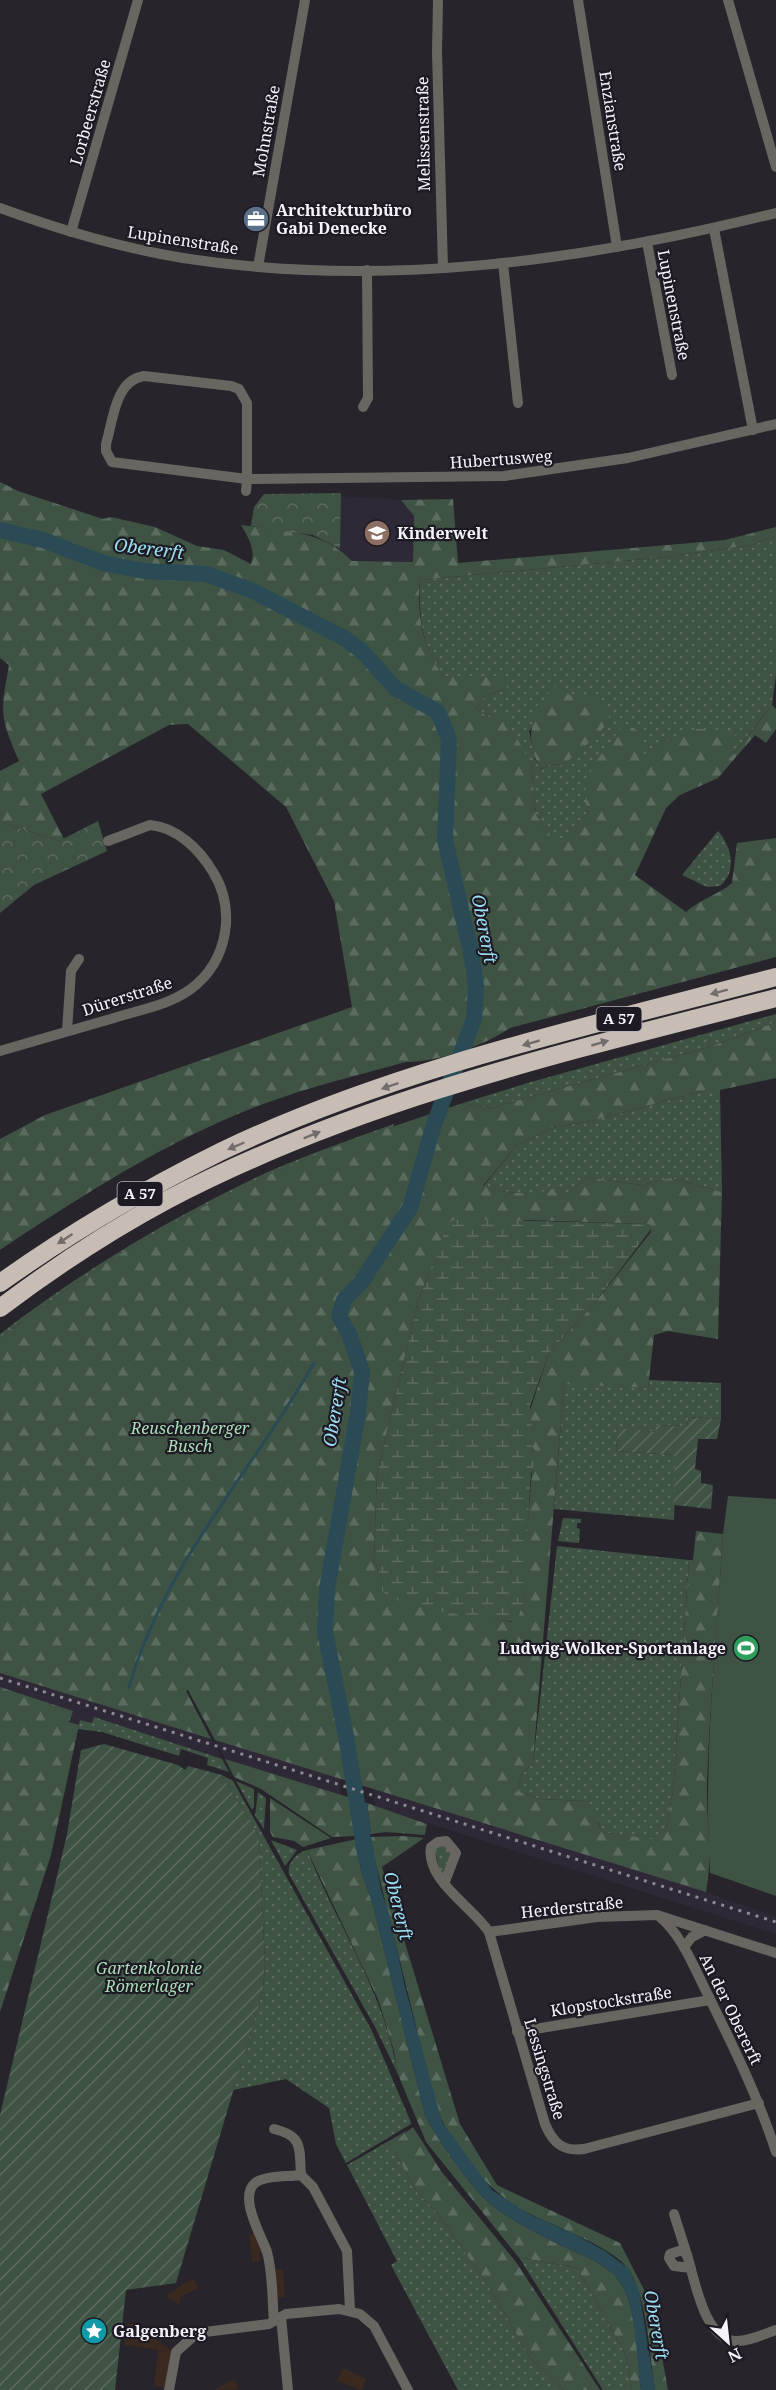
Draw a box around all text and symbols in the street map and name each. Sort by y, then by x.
street label: Lorbeerstraße [64,56,116,168]
street label: Enzianstraße [594,69,632,173]
street label: Melissenstraße [411,76,435,192]
street label: Mohnstraße [247,83,285,179]
place label: Architekturbüro Gabi Denecke [276,199,412,239]
office icon: Architekturbüro Gabi Denecke [241,204,271,234]
street label: Lupinenstraße [126,220,240,260]
street label: Lupinenstraße [652,248,696,362]
street label: Hubertusweg [449,444,553,474]
school or university icon: Kinderwelt [362,518,392,548]
place label: Kinderwelt [397,522,488,544]
water label: Obererft [113,532,186,564]
water label: Obererft [467,892,504,966]
street label: Dürerstraße [79,971,175,1021]
one-way arrow [710,987,729,997]
road number: A 57 [596,1007,642,1031]
one-way arrow [591,1038,609,1047]
one-way arrow [522,1039,540,1048]
one-way arrow [381,1081,399,1091]
one-way arrow [303,1129,321,1139]
one-way arrow [227,1141,244,1150]
road number: A 57 [118,1182,162,1206]
one-way arrow [57,1233,73,1244]
water label: Obererft [317,1375,351,1448]
park label: Reuschenberger Busch [130,1417,250,1457]
sports icon: Ludwig-Wolker-Sportanlage [731,1633,761,1663]
place label: Ludwig-Wolker-Sportanlage [499,1637,726,1659]
water label: Obererft [379,1869,419,1943]
street label: Herderstraße [520,1891,624,1923]
street label: An der Obererft [695,1950,768,2069]
park label: Gartenkolonie Römerlager [96,1957,202,1997]
street label: Klopstockstraße [549,1981,673,2021]
street label: Lessingstraße [519,2016,571,2122]
water label: Obererft [639,2288,675,2362]
north arrow [698,2312,758,2372]
place icon: Galgenberg [79,2316,109,2346]
place label: Galgenberg [113,2320,206,2342]
text: N [724,2343,745,2368]

